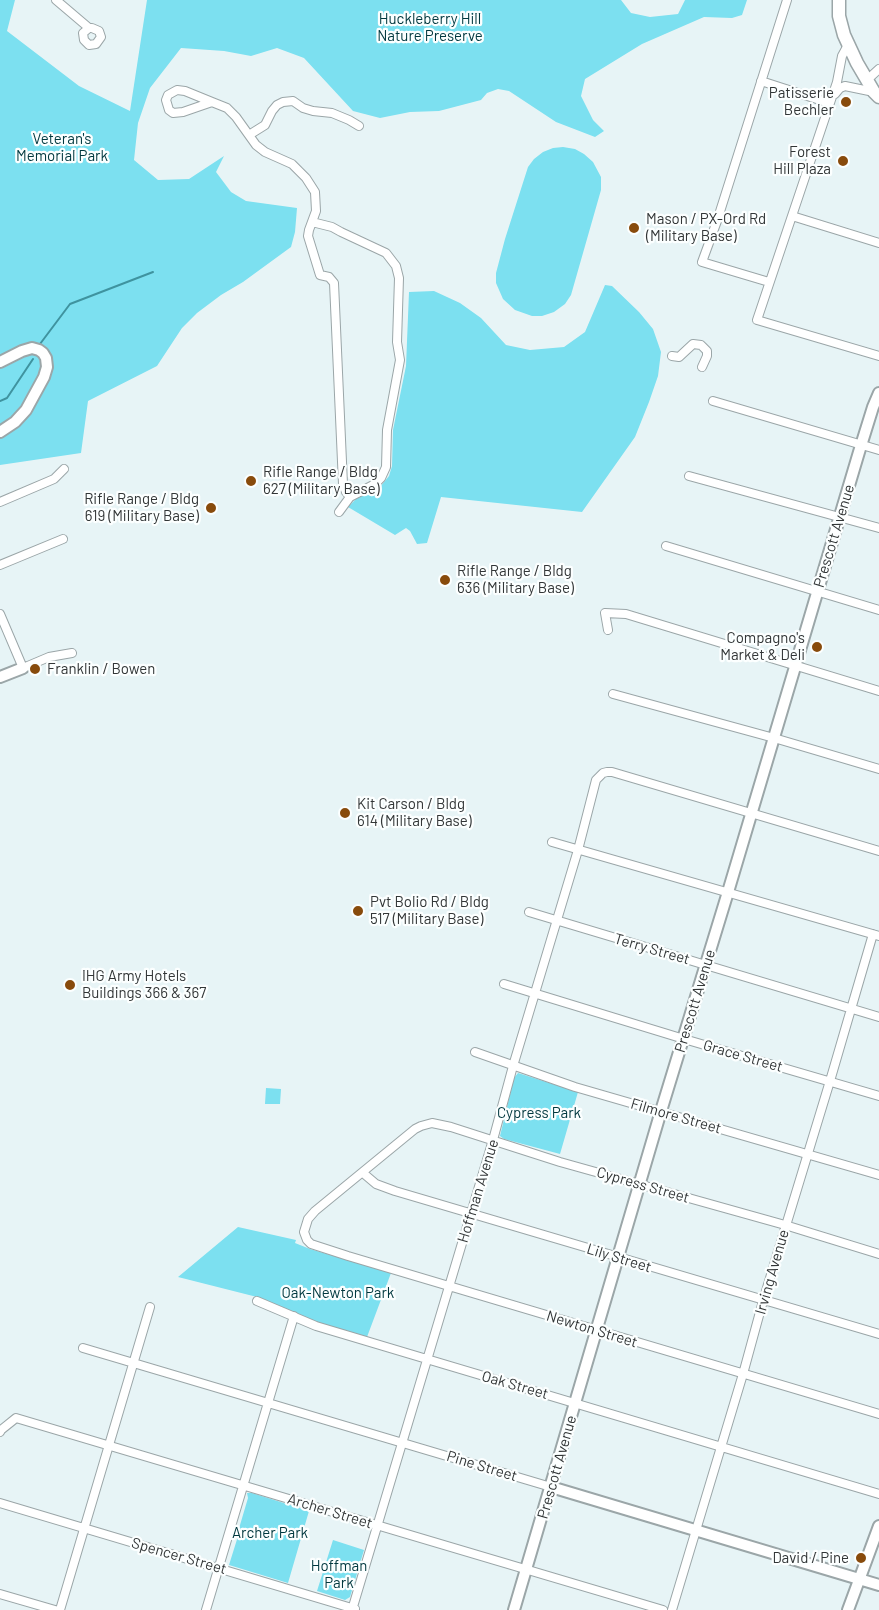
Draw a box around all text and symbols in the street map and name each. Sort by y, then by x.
park label: Huckleberry Hill Nature Preserve [377,10,483,45]
place label: Patisserie Bechler [769,84,834,119]
marker: Patisserie Bechler [839,95,853,109]
park label: Veteran's Memorial Park [16,130,108,165]
place label: Forest Hill Plaza [773,143,831,178]
marker: Forest Hill Plaza [836,154,850,168]
place label: Mason / PX-Ord Rd (Military Base) [646,210,766,245]
marker: Mason / PX-Ord Rd (Military Base) [627,221,641,235]
place label: Rifle Range / Bldg 627 (Military Base) [263,463,380,498]
marker: Rifle Range / Bldg 627 (Military Base) [244,474,258,488]
street label: Prescott Avenue [810,482,858,590]
place label: Rifle Range / Bldg 619 (Military Base) [84,490,199,525]
marker: Rifle Range / Bldg 619 (Military Base) [204,501,218,515]
place label: Rifle Range / Bldg 636 (Military Base) [457,562,574,597]
marker: Rifle Range / Bldg 636 (Military Base) [438,573,452,587]
place label: Compagno's Market & Deli [720,629,805,664]
marker: Compagno's Market & Deli [810,640,824,654]
place label: Franklin / Bowen [47,660,155,678]
marker: Franklin / Bowen [28,662,42,676]
place label: Kit Carson / Bldg 614 (Military Base) [357,795,472,830]
marker: Kit Carson / Bldg 614 (Military Base) [338,806,352,820]
place label: Pvt Bolio Rd / Bldg 517 (Military Base) [370,893,489,928]
marker: Pvt Bolio Rd / Bldg 517 (Military Base) [351,904,365,918]
street label: Terry Street [612,930,692,968]
street label: Prescott Avenue [671,947,719,1055]
place label: IHG Army Hotels Buildings 366 & 367 [82,967,206,1002]
marker: IHG Army Hotels Buildings 366 & 367 [63,978,77,992]
street label: Grace Street [701,1036,785,1076]
street label: Filmore Street [629,1094,723,1138]
park label: Cypress Park [497,1104,581,1122]
street label: Hoffman Avenue [454,1137,502,1245]
street label: Cypress Street [595,1163,691,1207]
street label: Irving Avenue [751,1227,793,1317]
street label: Lily Street [584,1240,654,1276]
park label: Oak-Newton Park [282,1284,394,1302]
street label: Newton Street [544,1307,640,1351]
street label: Oak Street [480,1367,550,1403]
street label: Prescott Avenue [534,1413,580,1521]
street label: Pine Street [445,1447,519,1485]
street label: Archer Street [285,1490,375,1532]
park label: Archer Park [232,1524,308,1542]
street label: Spencer Street [129,1534,229,1578]
place label: David / Pine [772,1549,849,1567]
marker: David / Pine [854,1551,868,1565]
park label: Hoffman Park [311,1557,367,1592]

